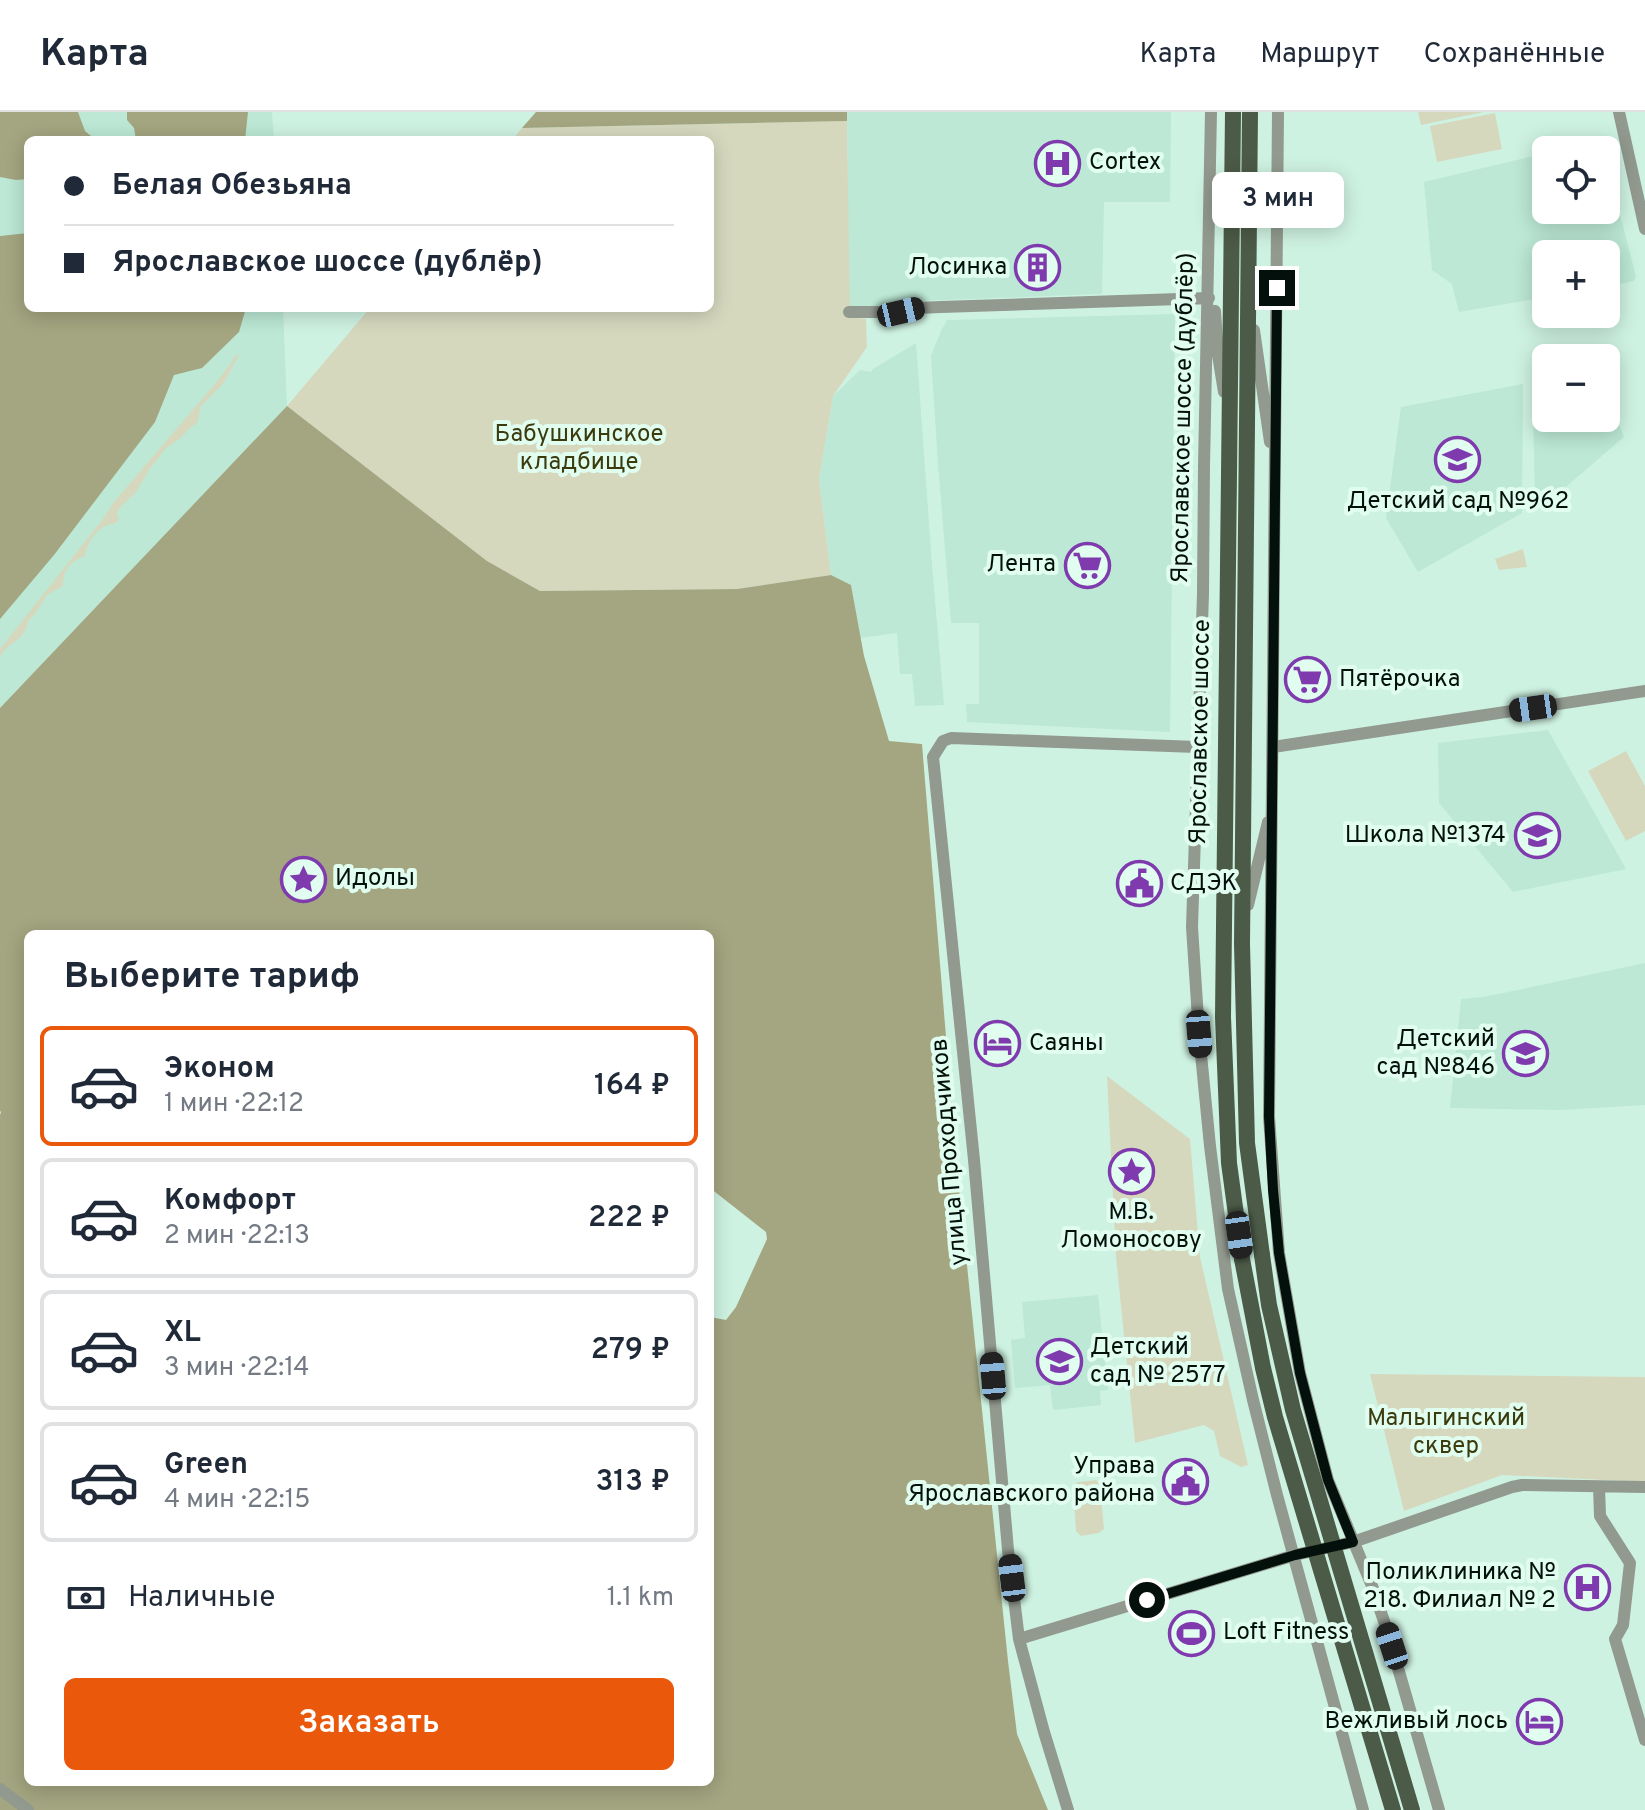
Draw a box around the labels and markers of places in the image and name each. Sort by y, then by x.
hospital icon: Cortex [1034,139,1082,187]
place label: Cortex [1089,148,1161,178]
building icon: Лосинка [1014,244,1062,292]
place label: Лосинка [908,253,1007,283]
school or university icon: Детский сад №962 [1434,436,1482,484]
place label: Детский сад №962 [1347,487,1569,517]
supermarket icon: Лента [1063,541,1111,589]
place label: Лента [986,550,1056,580]
supermarket icon: Пятёрочка [1284,656,1332,704]
place label: Пятёрочка [1339,665,1460,695]
school or university icon: Школа №1374 [1513,812,1561,860]
place label: Школа №1374 [1345,821,1506,851]
place icon: Идолы [280,855,328,903]
public building icon: СДЭК [1115,860,1163,908]
place label: Идолы [335,864,415,894]
place label: СДЭК [1170,869,1237,899]
hotel icon: Саяны [974,1020,1022,1068]
place label: Детский сад №846 [1377,1025,1495,1083]
place label: Саяны [1029,1029,1104,1059]
school or university icon: Детский сад №846 [1502,1030,1550,1078]
place icon: М.В. Ломоносову [1107,1147,1155,1195]
place label: М.В. Ломоносову [1060,1198,1202,1256]
place label: Детский сад № 2577 [1090,1333,1225,1391]
school or university icon: Детский сад № 2577 [1035,1338,1083,1386]
place label: Управа Ярославского района [908,1452,1155,1510]
public building icon: Управа Ярославского района [1162,1457,1210,1505]
place label: Поликлиника № 218. Филиал № 2 [1363,1558,1556,1616]
hospital icon: Поликлиника № 218. Филиал № 2 [1563,1563,1611,1611]
sports icon: Loft Fitness [1168,1609,1216,1657]
place label: Loft Fitness [1223,1618,1349,1648]
hotel icon: Вежливый лось [1515,1698,1563,1746]
place label: Вежливый лось [1324,1707,1508,1737]

